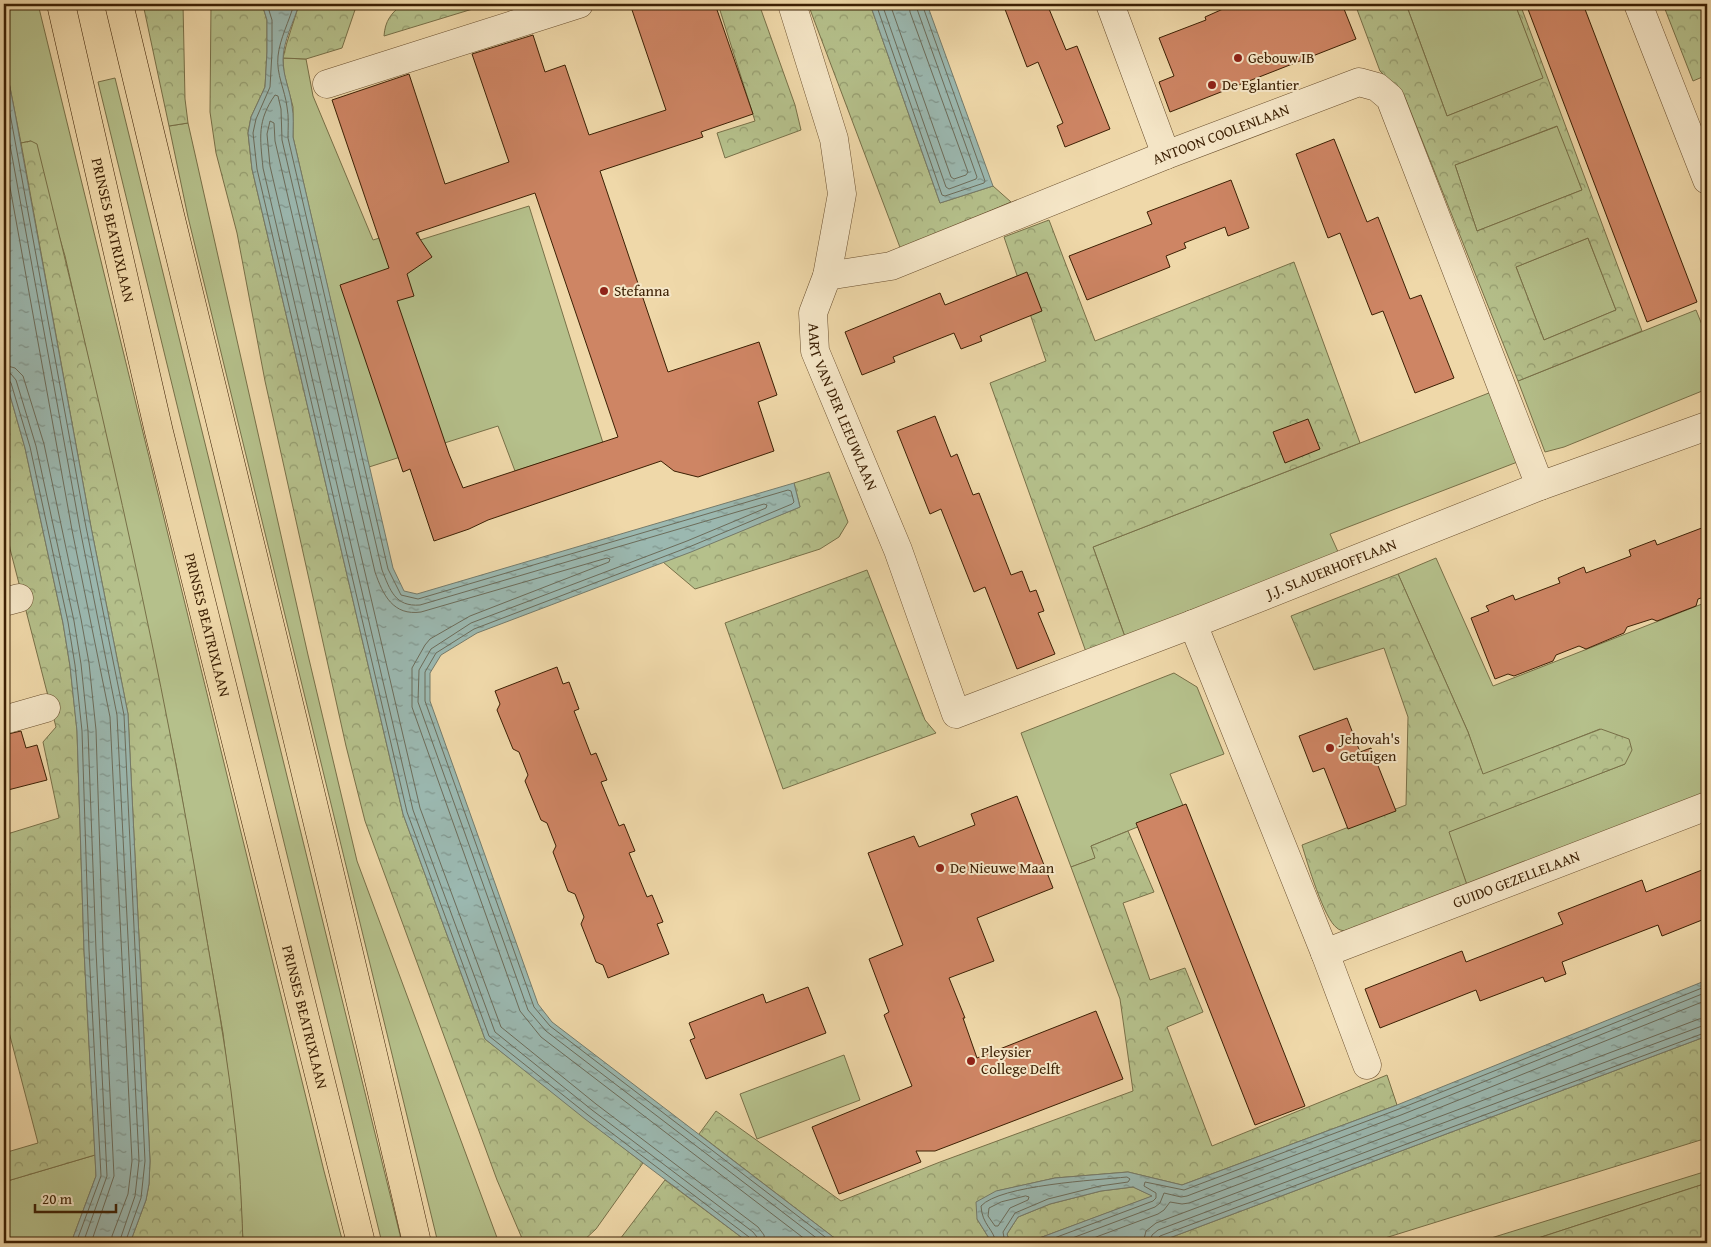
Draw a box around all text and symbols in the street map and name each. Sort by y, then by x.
place label: Gebouw IB [1248,47,1314,68]
marker: Gebouw IB [1232,52,1244,64]
place label: De Eglantier [1222,74,1299,95]
marker: De Eglantier [1206,79,1218,91]
street label: ANTOON COOLENLAAN [1149,98,1292,169]
street label: PRINSES BEATRIXLAAN [87,156,140,304]
place label: Stefanna [614,280,670,301]
marker: Stefanna [598,285,610,297]
street label: AART VAN DER LEEUWLAAN [804,322,883,494]
street label: J.J. SLAUERHOFFLAAN [1261,533,1400,605]
street label: PRINSES BEATRIXLAAN [180,551,236,699]
place label: Jehovah's Getuigen [1338,728,1400,766]
marker: Jehovah's Getuigen [1324,742,1336,754]
street label: GUIDO GEZELLELAAN [1450,845,1583,913]
place label: De Nieuwe Maan [950,857,1055,878]
marker: De Nieuwe Maan [934,862,946,874]
street label: PRINSES BEATRIXLAAN [277,943,333,1091]
place label: Pleysier College Delft [981,1041,1061,1079]
marker: Pleysier College Delft [965,1055,977,1067]
scale bar [35,1182,116,1214]
text: 20 m [42,1188,73,1209]

